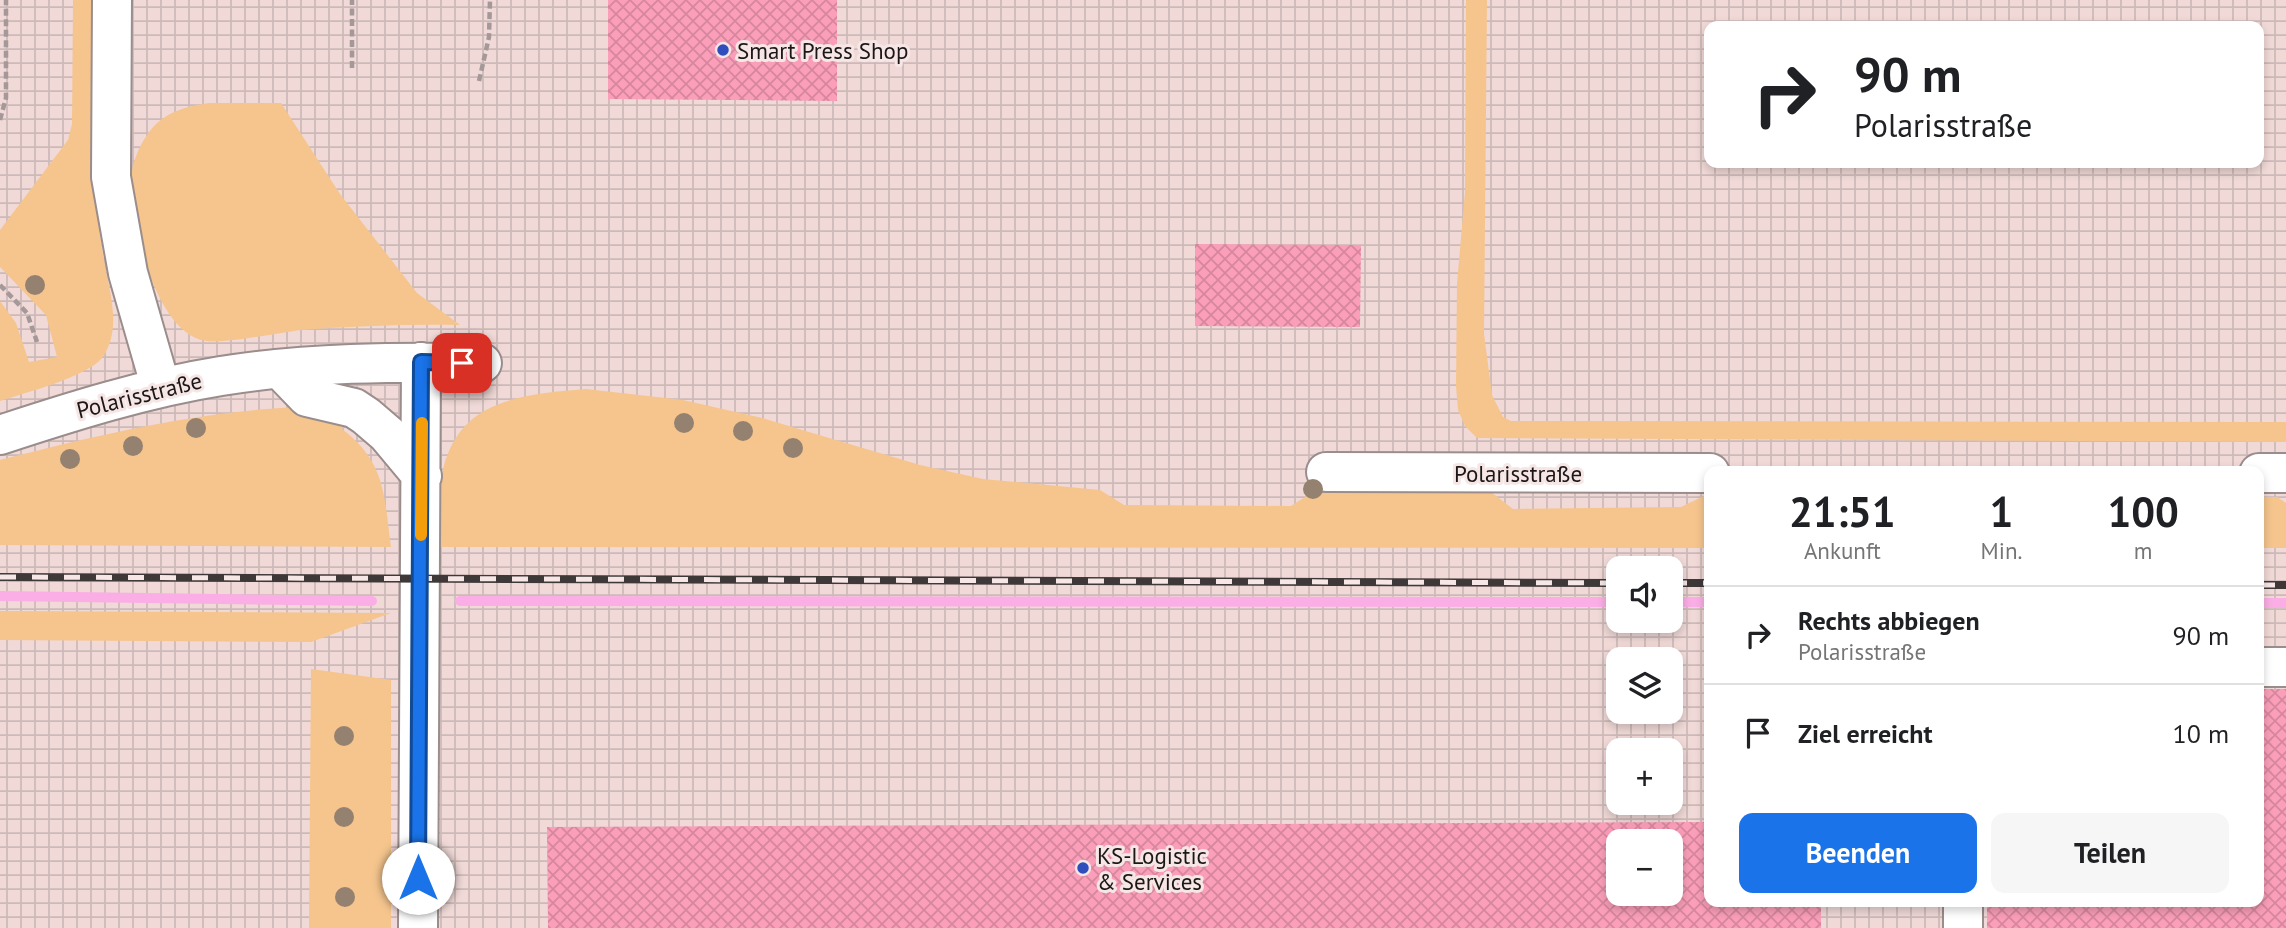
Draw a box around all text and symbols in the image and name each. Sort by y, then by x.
place label: Smart Press Shop [737,36,908,65]
marker: Smart Press Shop [715,42,731,58]
text: 90 m [1854,42,1961,106]
icon: right [1739,49,1830,140]
text: Polarisstraße [1854,104,2032,146]
pin [432,333,492,393]
icon: arrive [443,344,481,382]
street label: Polarisstraße [73,365,205,425]
street label: Polarisstraße [1454,459,1582,488]
text: 21:51 [1789,484,1896,539]
text: 1 [1990,484,2013,539]
text: 100 [2107,484,2179,539]
text: Ankunft [1804,536,1881,565]
text: Min. [1981,536,2022,565]
text: m [2134,536,2153,565]
map controls [1606,556,1683,906]
button: sound [1606,556,1683,633]
text: Rechts abbiegen [1798,604,1980,637]
icon: right [1739,616,1777,654]
text: 90 m [2173,619,2229,652]
text: Polarisstraße [1798,637,1926,666]
button: layers [1606,647,1683,724]
icon: arrive [1739,714,1777,752]
text: Ziel erreicht [1798,717,1933,750]
text: 10 m [2173,717,2229,750]
button: + [1606,738,1683,815]
button: Beenden [1739,813,1977,893]
button: Teilen [1991,813,2229,893]
button: − [1606,829,1683,906]
position arrow [381,841,455,915]
place label: KS-Logistic & Services [1097,841,1207,896]
marker: KS-Logistic & Services [1075,860,1091,876]

